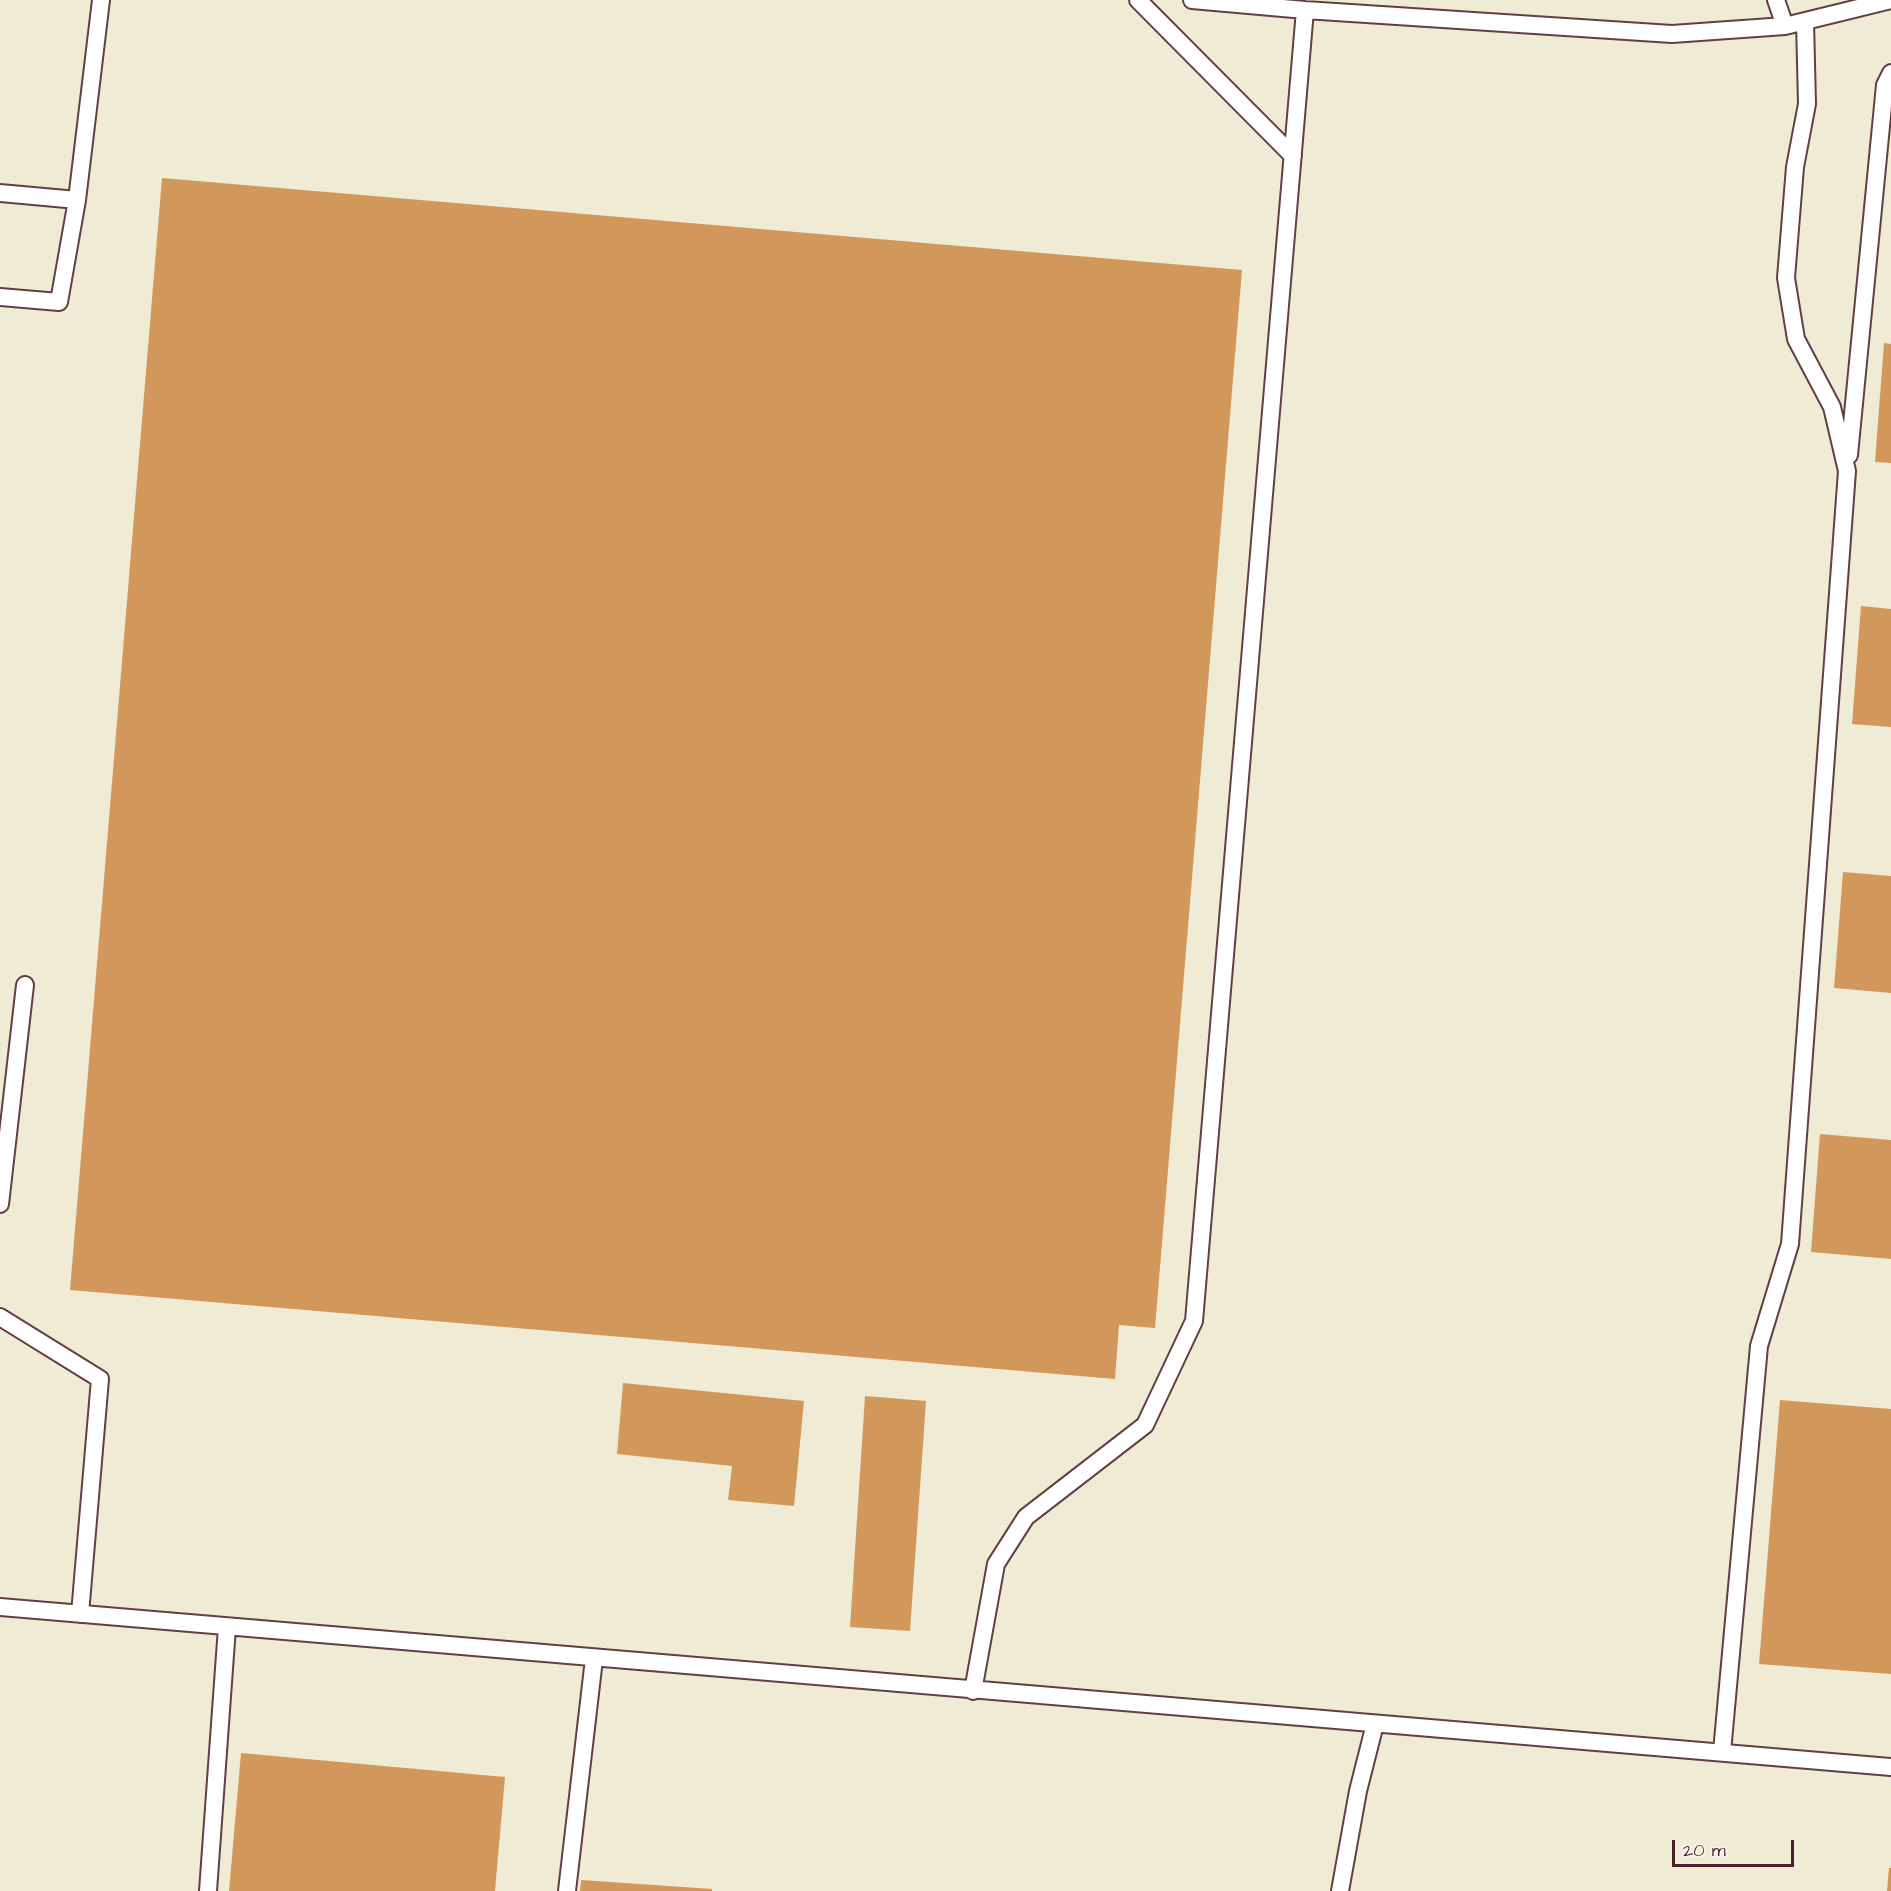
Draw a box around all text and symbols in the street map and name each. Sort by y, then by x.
scale bar [1675,1828,1796,1866]
text: 20 m [1683,1838,1726,1863]

